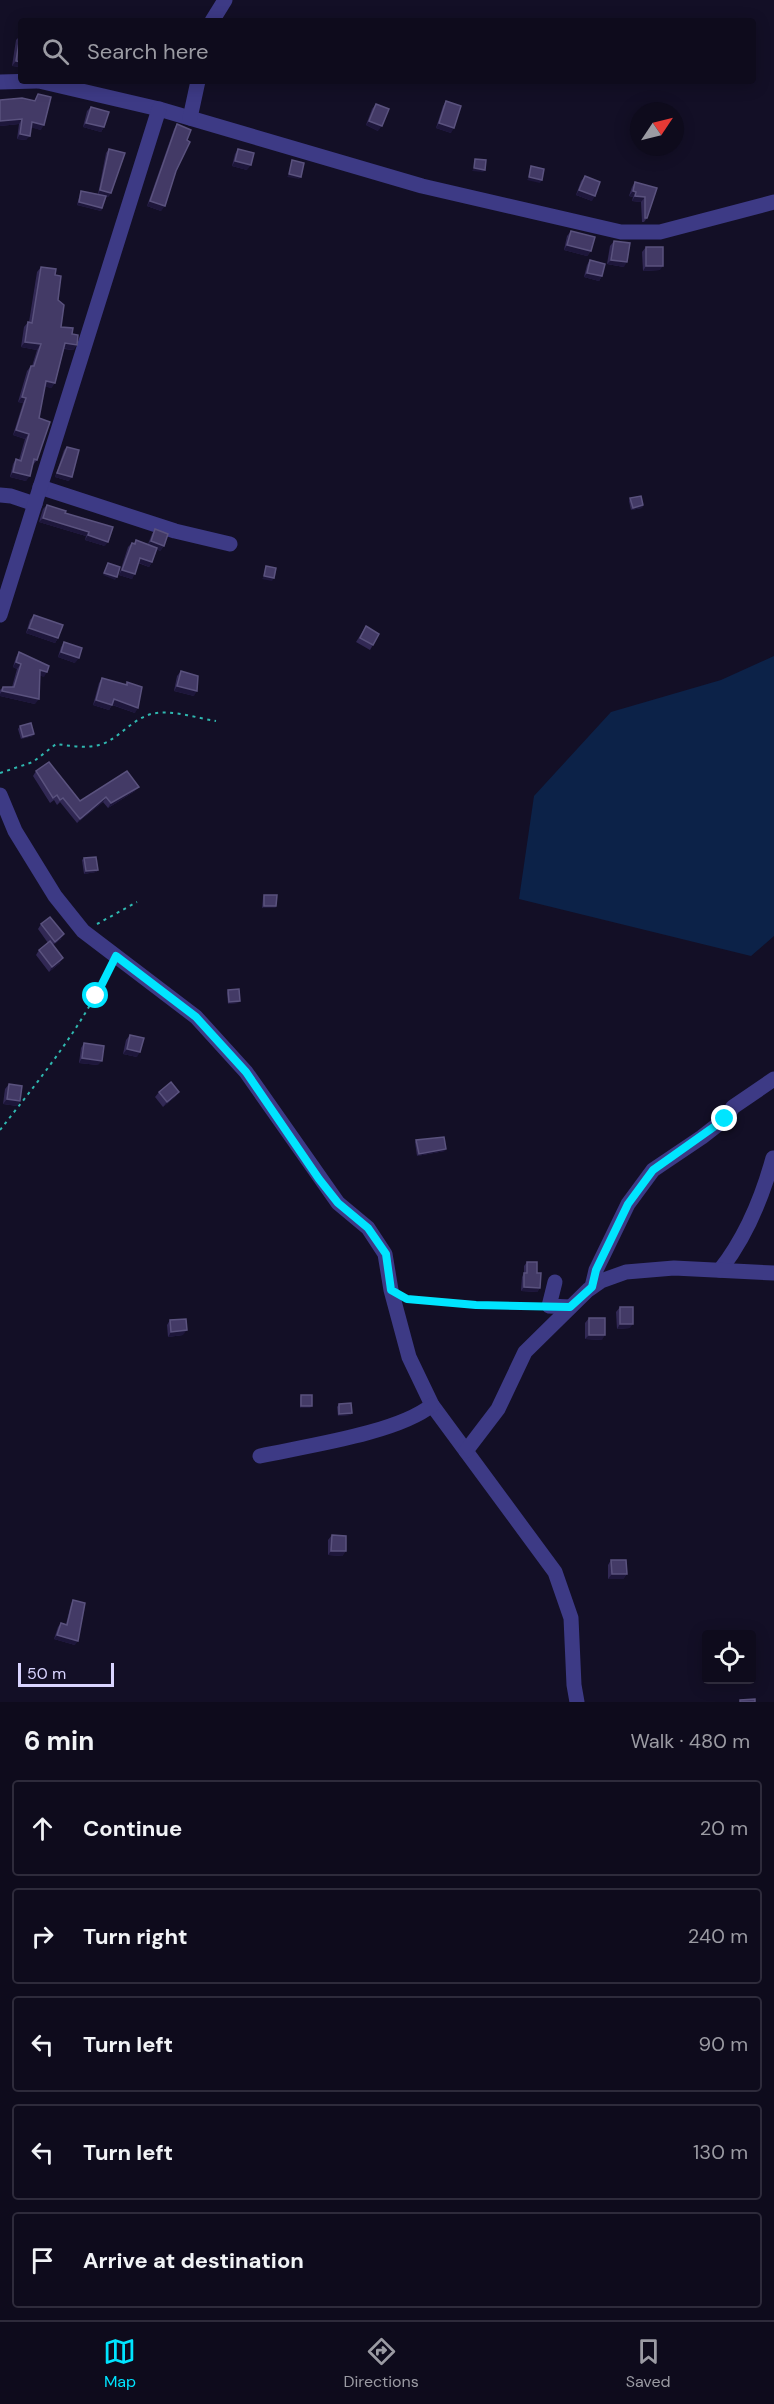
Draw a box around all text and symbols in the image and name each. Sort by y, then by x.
search box [18,18,756,84]
icon: search [39,35,72,68]
text: Search here [87,37,208,66]
north arrow [630,102,684,156]
route start [82,982,108,1008]
route end [711,1105,737,1131]
map controls [702,1630,756,1684]
button: locate [702,1630,756,1684]
scale bar [18,1660,114,1688]
text: 50 m [27,1663,66,1684]
text: 6 min [24,1724,94,1758]
text: Walk · 480 m [630,1728,750,1754]
icon: ahead [26,1812,59,1845]
text: Continue [83,1814,182,1843]
text: 20 m [700,1815,748,1841]
icon: right [26,1920,59,1953]
text: Turn right [83,1922,188,1951]
text: 240 m [688,1923,748,1949]
icon: left [26,2028,59,2061]
text: Turn left [83,2030,173,2059]
text: 90 m [699,2031,748,2057]
icon: left [26,2136,59,2169]
text: Turn left [83,2138,173,2167]
text: 130 m [693,2139,748,2165]
icon: arrive [26,2244,59,2277]
text: Arrive at destination [83,2246,304,2275]
tab: Map [103,2335,136,2392]
tab: Directions [343,2335,419,2392]
tab: Saved [626,2335,671,2392]

